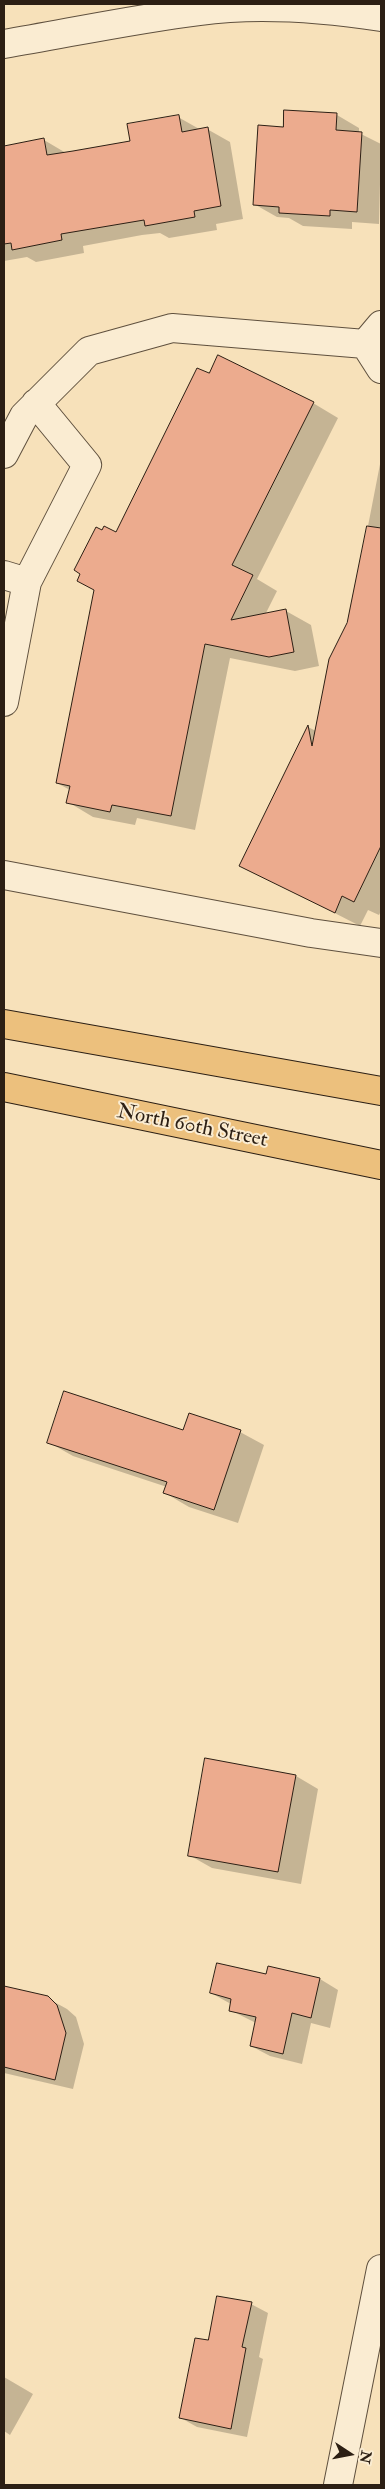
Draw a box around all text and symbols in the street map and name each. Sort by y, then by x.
street label: North 60th Street [115,1100,269,1154]
north arrow [325,2429,375,2479]
text: N [356,2449,375,2465]

